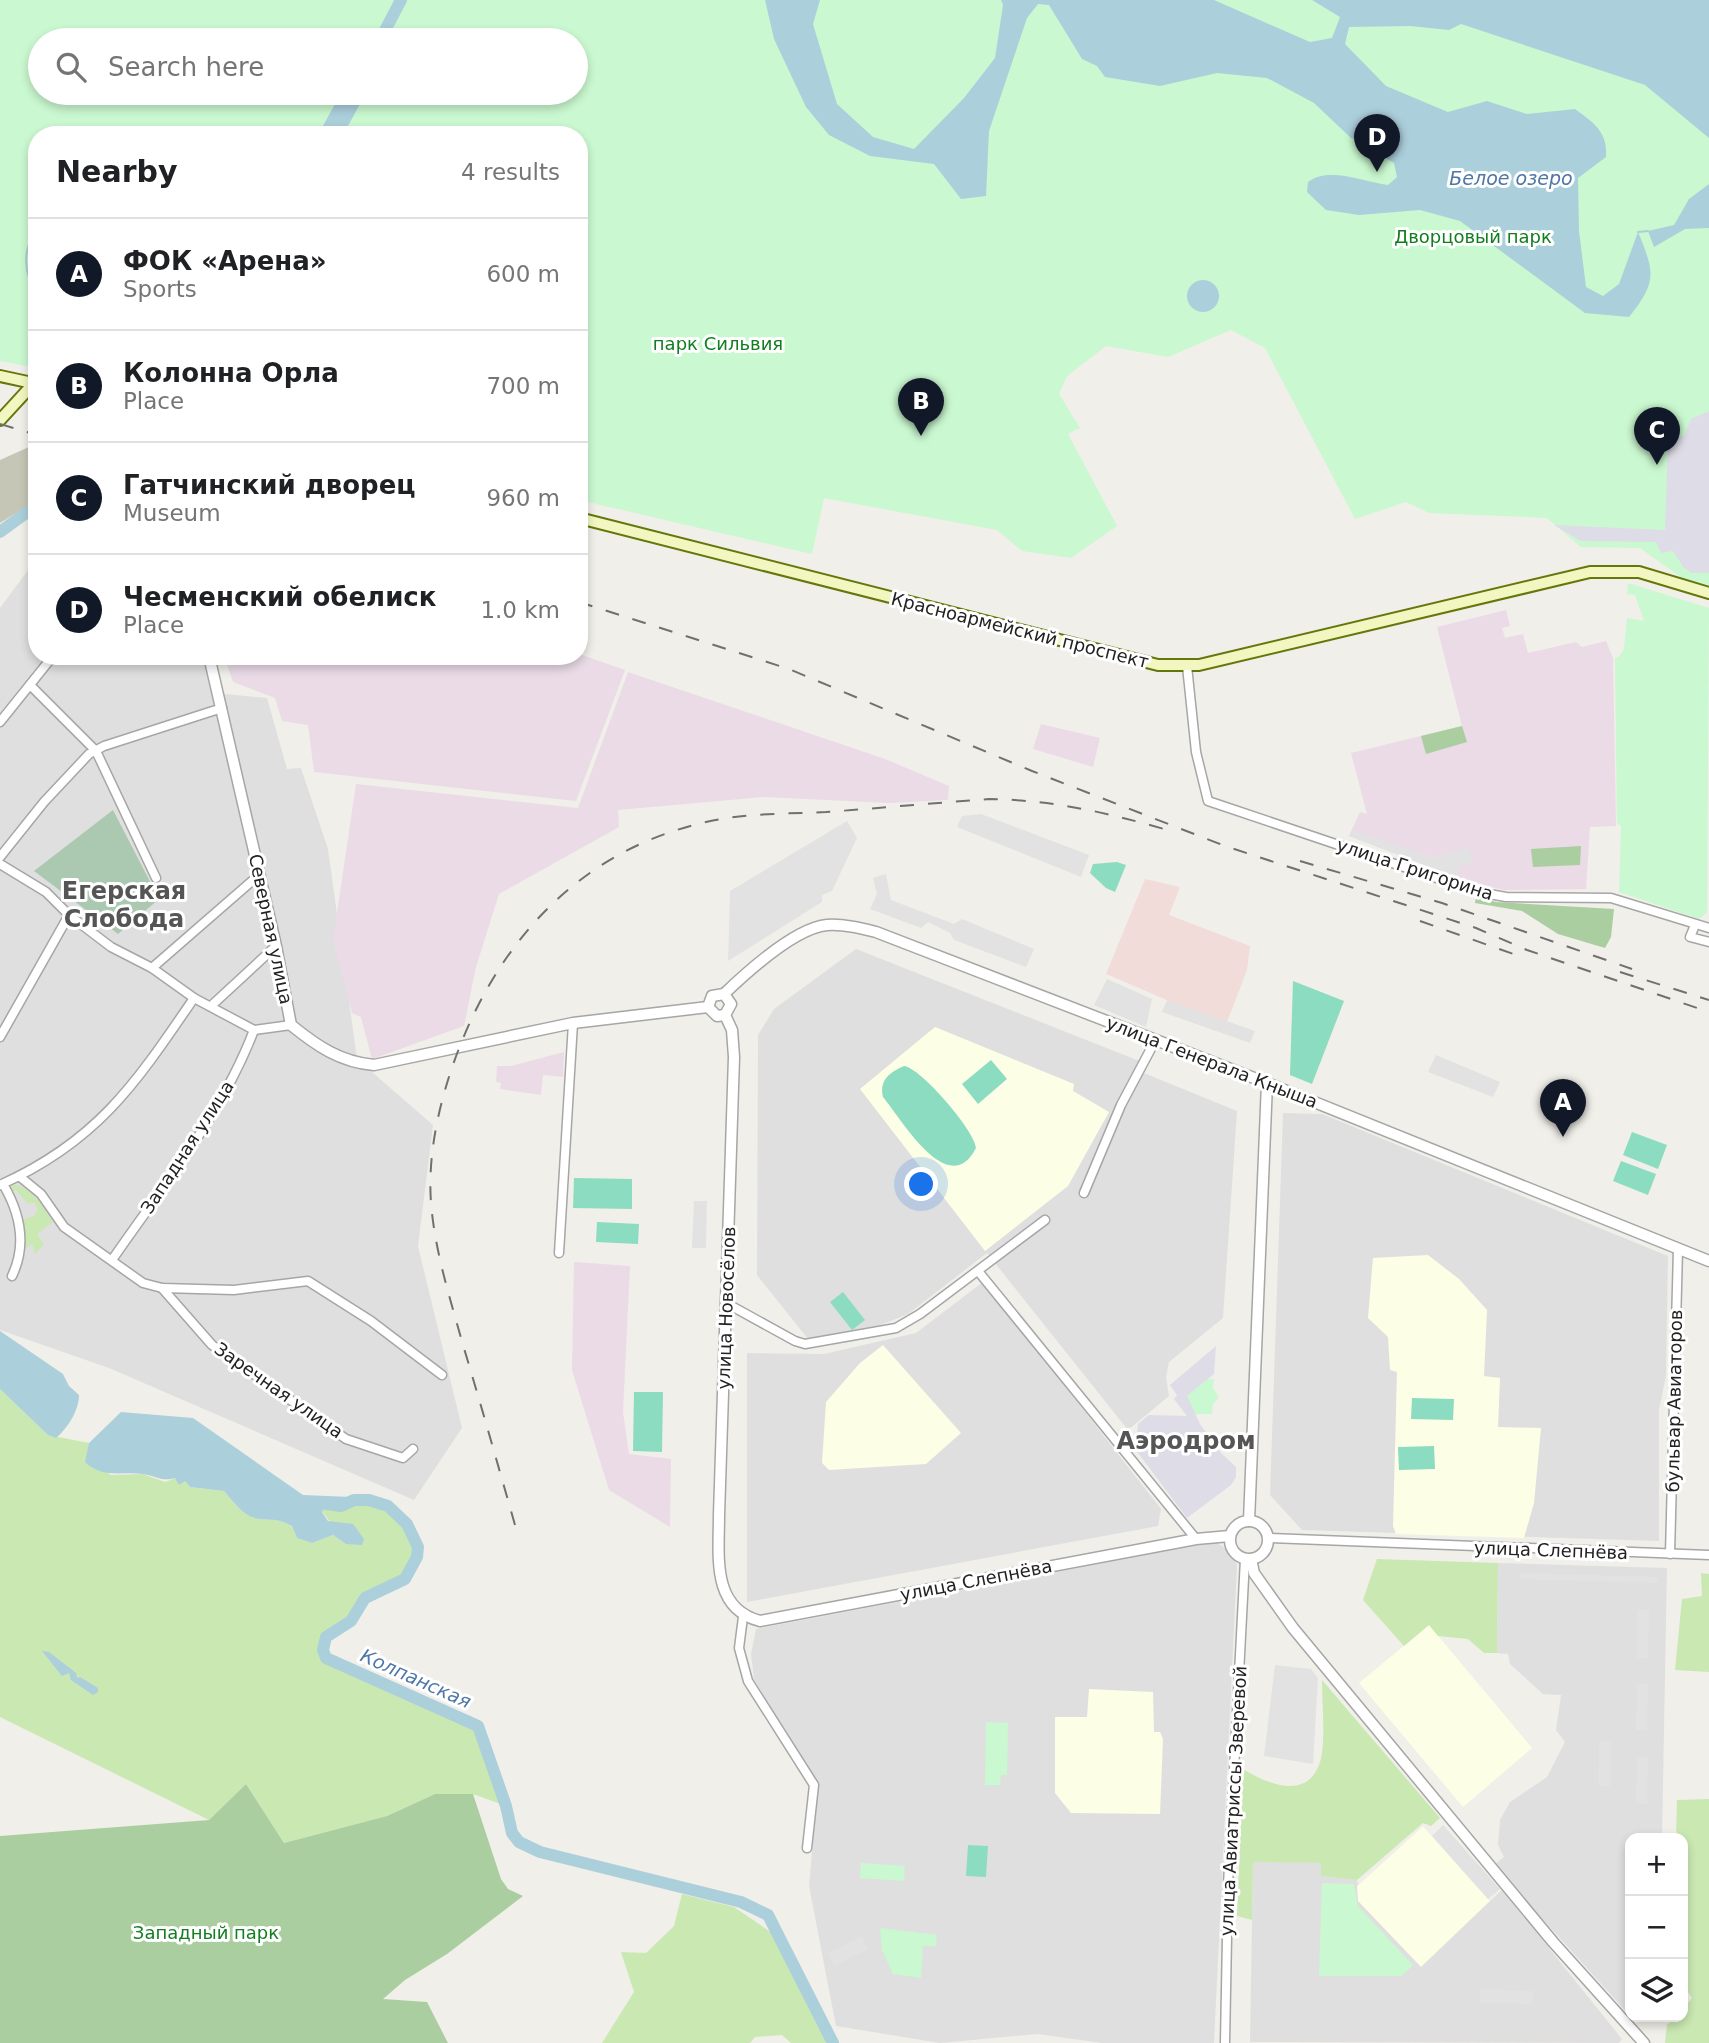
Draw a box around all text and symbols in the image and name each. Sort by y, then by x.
search box [28,28,588,105]
icon: search [52,48,90,86]
text: Search here [108,52,264,82]
pin: D [1354,114,1400,172]
text: Nearby [56,154,178,189]
text: 4 results [461,159,560,185]
water label: Белое озеро [1449,167,1573,189]
park label: Дворцовый парк [1394,226,1552,247]
text: ФОК «Арена» [123,246,327,276]
text: A [70,261,88,287]
text: 600 m [486,261,560,287]
text: Sports [123,276,197,302]
park label: парк Сильвия [653,333,783,354]
text: Колонна Орла [123,358,339,388]
text: B [70,373,88,399]
text: 700 m [486,373,560,399]
pin: B [898,378,944,436]
text: Place [123,388,184,414]
pin: C [1634,407,1680,465]
text: Гатчинский дворец [123,470,416,500]
text: C [71,485,87,511]
text: 960 m [486,485,560,511]
text: Museum [123,500,221,526]
text: Чесменский обелиск [123,582,436,612]
street label: Красноармейский проспект [889,588,1151,672]
text: D [69,597,89,623]
text: 1.0 km [480,597,560,623]
text: Place [123,612,184,638]
street label: улица Григорина [1334,834,1496,904]
street label: Северная улица [245,852,297,1006]
district label: Егерская Слобода [62,877,186,933]
street label: улица Генерала Кныша [1103,1012,1321,1112]
street label: Западная улица [136,1077,238,1217]
pin: A [1540,1079,1586,1137]
your location [904,1167,938,1201]
street label: улица Новосёлов [713,1226,739,1390]
street label: бульвар Авиаторов [1662,1309,1686,1493]
street label: Заречная улица [211,1338,347,1442]
district label: Аэродром [1116,1427,1256,1455]
street label: улица Слепнёва [1474,1537,1628,1563]
street label: улица Слепнёва [898,1555,1054,1605]
water label: Колпанская [357,1644,475,1712]
street label: улица Авиатриссы Зверевой [1215,1665,1251,1937]
map controls [1625,1833,1688,2022]
button: + [1625,1833,1688,1896]
button: − [1625,1896,1688,1959]
park label: Западный парк [133,1922,279,1943]
button: layers [1625,1959,1688,2022]

